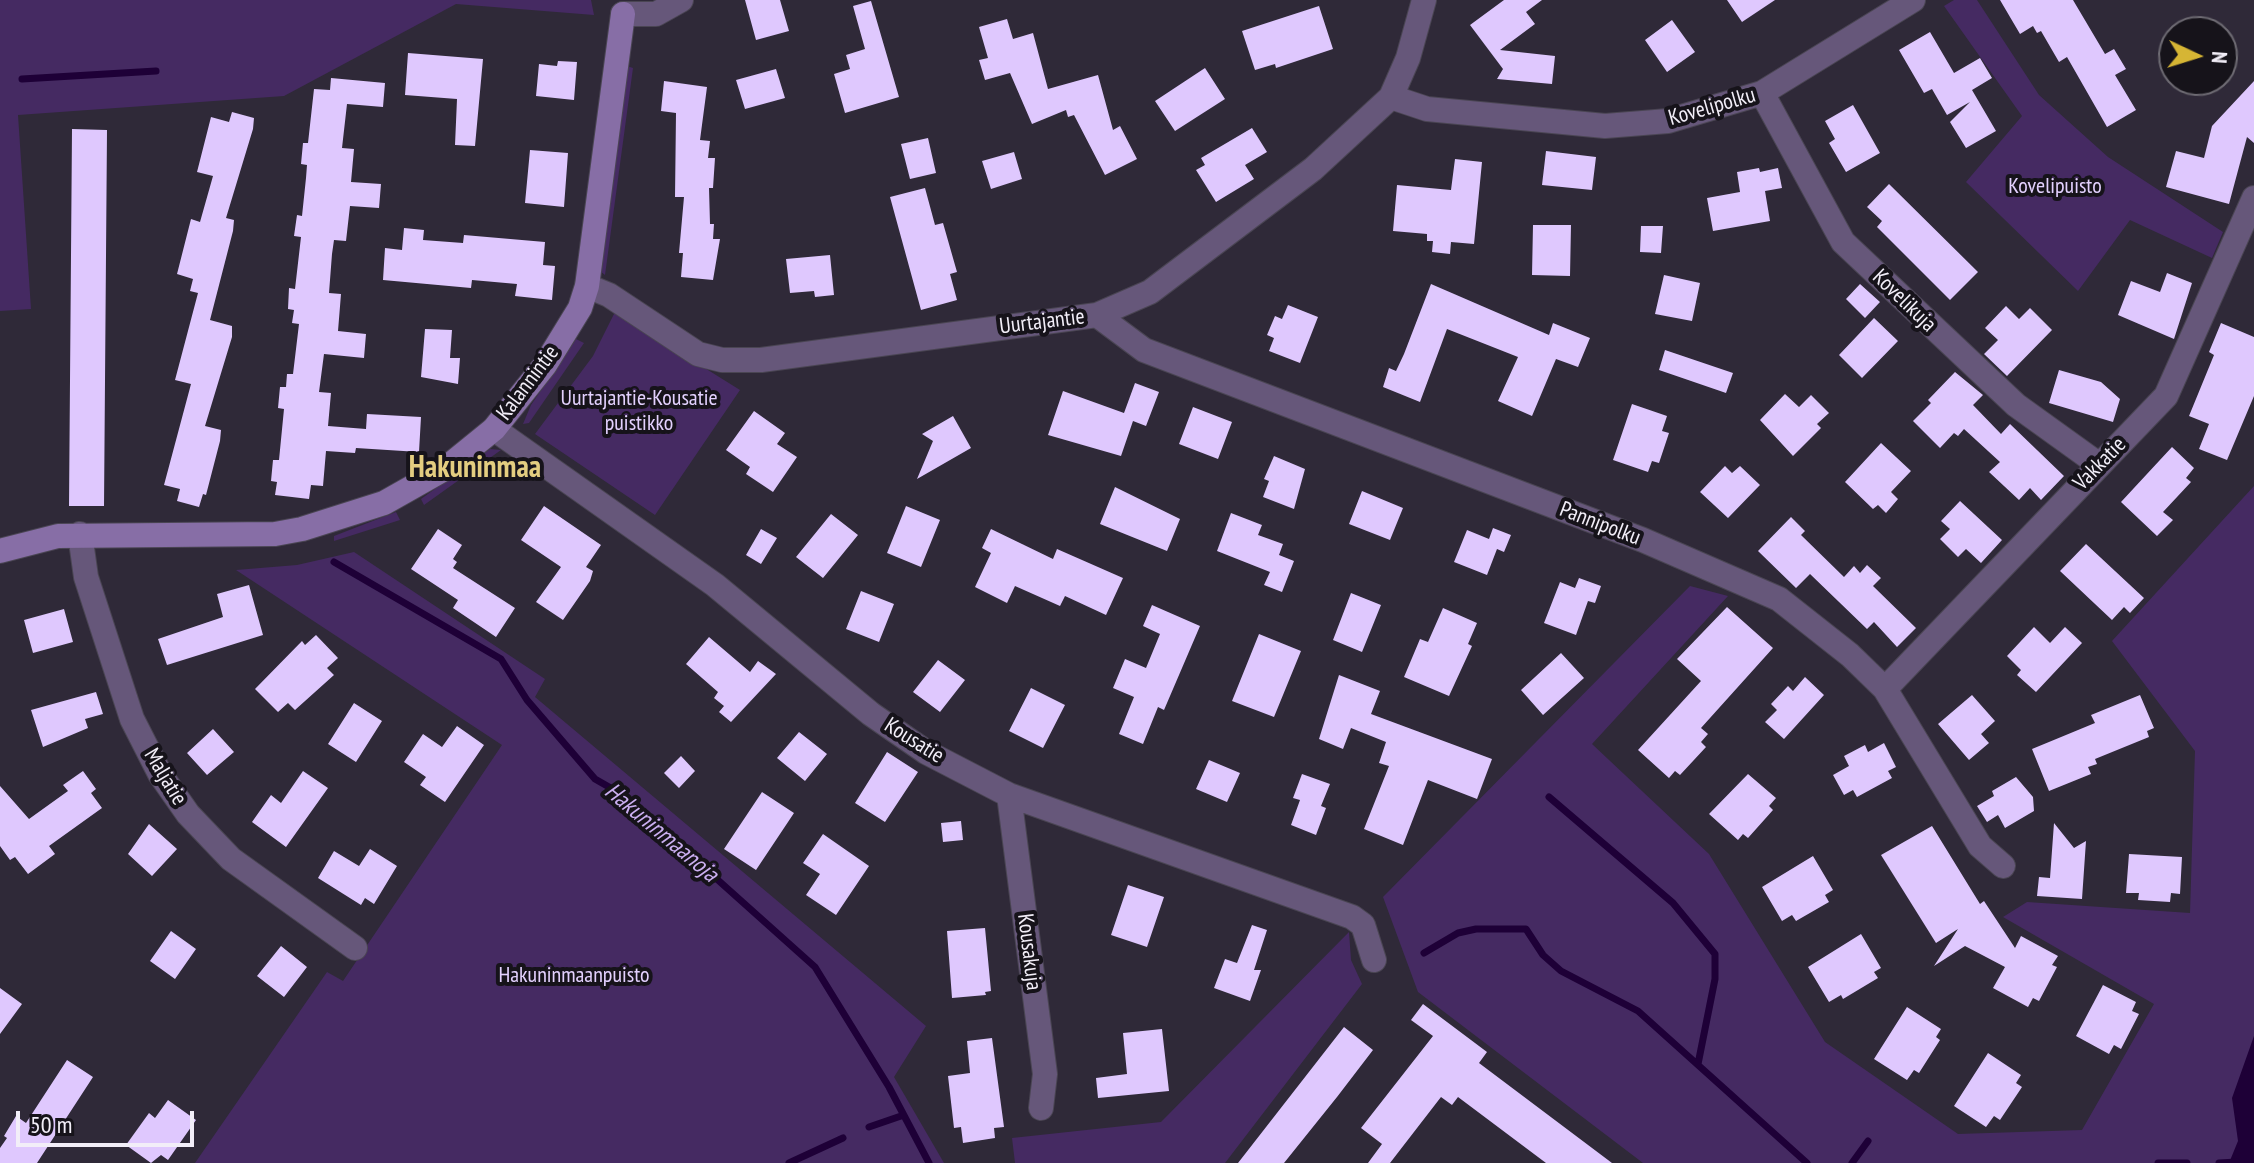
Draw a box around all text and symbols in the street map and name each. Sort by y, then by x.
north arrow [2158,16,2238,96]
text: N [2206,51,2234,64]
street label: Kovelipolku [1666,82,1758,132]
park label: Kovelipuisto [2008,174,2102,200]
street label: Kovelikuja [1867,264,1941,338]
street label: Uurtajantie [998,304,1086,340]
street label: Kalannintie [491,340,565,426]
park label: Uurtajantie-Kousatie puistikko [560,386,718,438]
street label: Vakkatie [2068,432,2132,496]
district label: Hakuninmaa [409,450,541,486]
street label: Pannipolku [1556,497,1644,551]
street label: Kousatie [879,713,949,769]
street label: Maljatie [138,744,192,810]
water label: Hakuninmaanoja [599,777,723,889]
street label: Kousakuja [1011,912,1047,992]
park label: Hakuninmaanpuisto [498,963,650,989]
scale bar [20,1095,198,1145]
text: 50 m [30,1109,72,1140]

